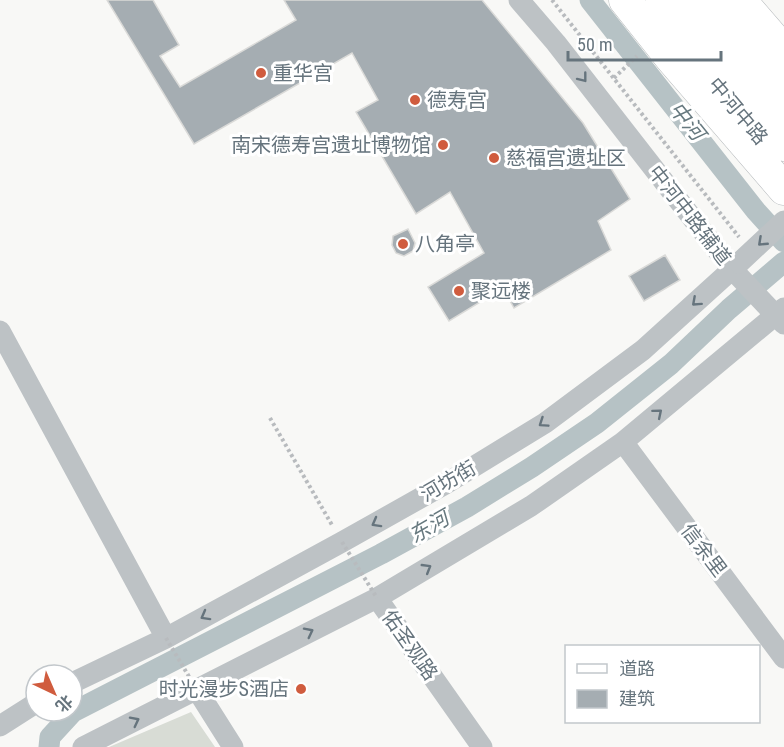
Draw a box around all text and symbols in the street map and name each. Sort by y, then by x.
scale bar [568,24,721,62]
text: 50 m [577,34,612,55]
place label: 重华宫 [273,61,333,85]
marker: 重华宫 [254,66,268,80]
one-way arrow [575,71,586,82]
street label: 中河中路 [703,73,773,149]
place label: 德寿宫 [427,88,487,112]
marker: 德寿宫 [408,93,422,107]
water label: 中河 [664,97,712,148]
place label: 南宋德寿宫遗址博物馆 [231,133,431,157]
marker: 南宋德寿宫遗址博物馆 [436,138,450,152]
place label: 慈福宫遗址区 [506,146,626,170]
marker: 慈福宫遗址区 [487,151,501,165]
street label: 中河中路辅道 [644,160,736,270]
place label: 八角亭 [415,232,475,256]
one-way arrow [758,235,768,246]
marker: 八角亭 [396,237,410,251]
place label: 聚远楼 [471,279,531,303]
marker: 聚远楼 [452,284,466,298]
one-way arrow [692,295,703,306]
one-way arrow [651,409,662,420]
one-way arrow [539,416,550,427]
street label: 河坊街 [416,456,480,506]
water label: 东河 [405,504,457,548]
one-way arrow [372,515,382,527]
street label: 信余里 [676,519,732,581]
one-way arrow [421,563,431,575]
street label: 佑圣观路 [377,605,443,685]
one-way arrow [201,609,211,620]
one-way arrow [302,627,313,639]
legend [565,645,760,723]
text: 道路 [619,658,655,679]
north arrow [24,663,84,723]
place label: 时光漫步S酒店 [159,677,289,701]
marker: 时光漫步S酒店 [294,682,308,696]
text: 建筑 [619,688,655,709]
text: 北 [52,691,76,716]
one-way arrow [129,716,140,728]

